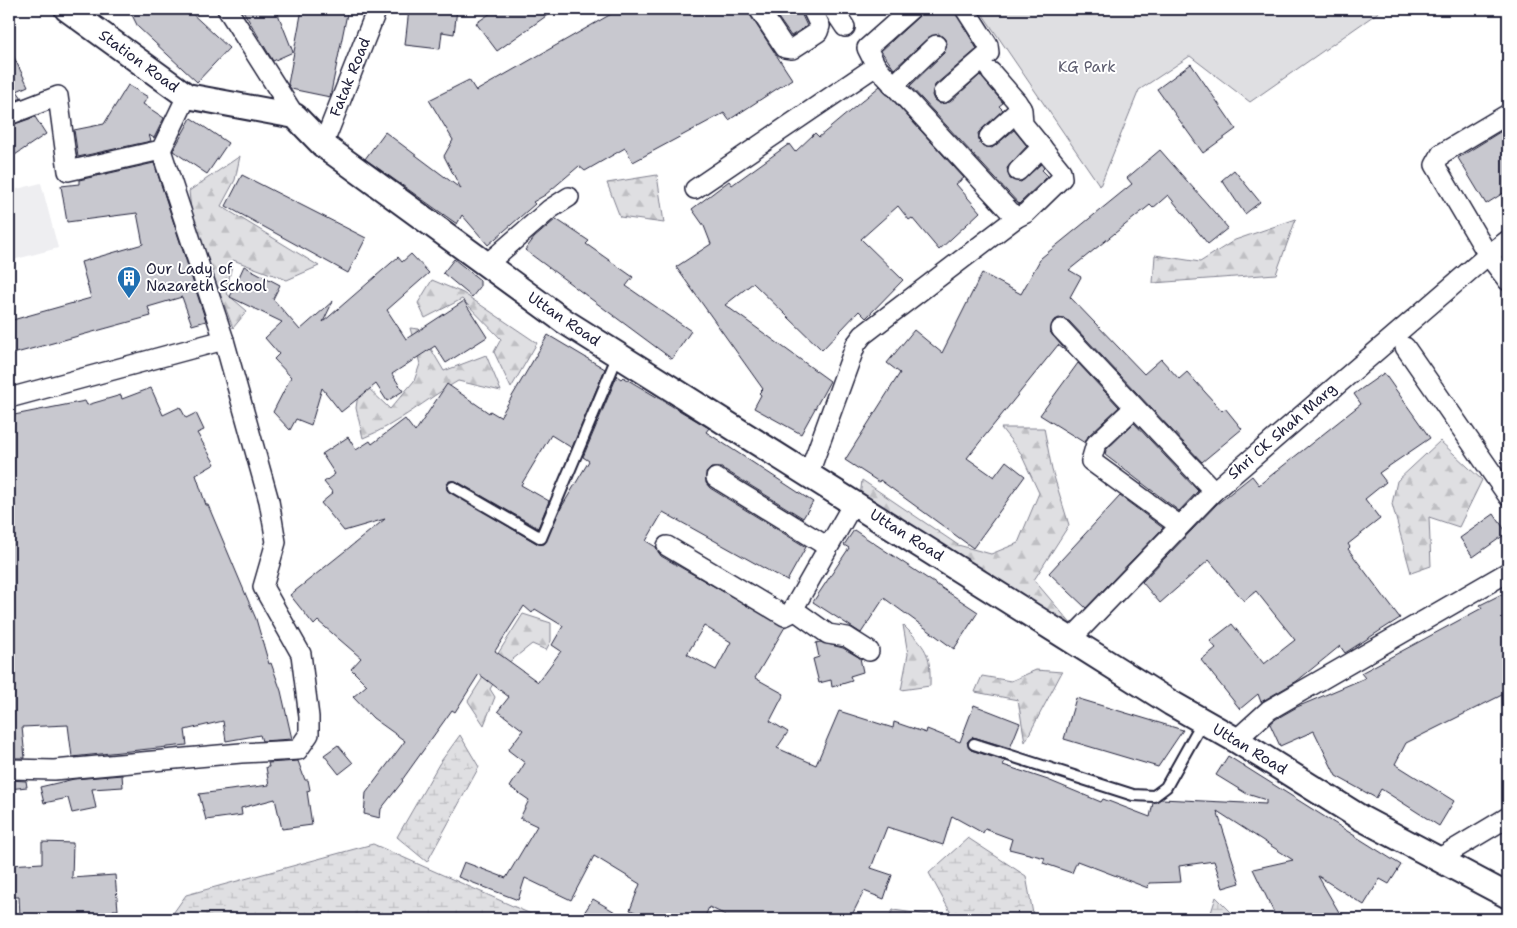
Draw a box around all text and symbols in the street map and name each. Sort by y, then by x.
street label: Station Road [95,25,184,97]
street label: Fatak Road [325,34,375,120]
park label: KG Park [1058,57,1116,77]
place label: Our Lady of Nazareth School [146,259,267,296]
building icon: Our Lady of Nazareth School [116,265,142,299]
street label: Uttan Road [524,287,605,351]
street label: Shri CK Shah Marg [1224,378,1340,484]
street label: Uttan Road [866,504,948,566]
street label: Uttan Road [1209,719,1291,779]

